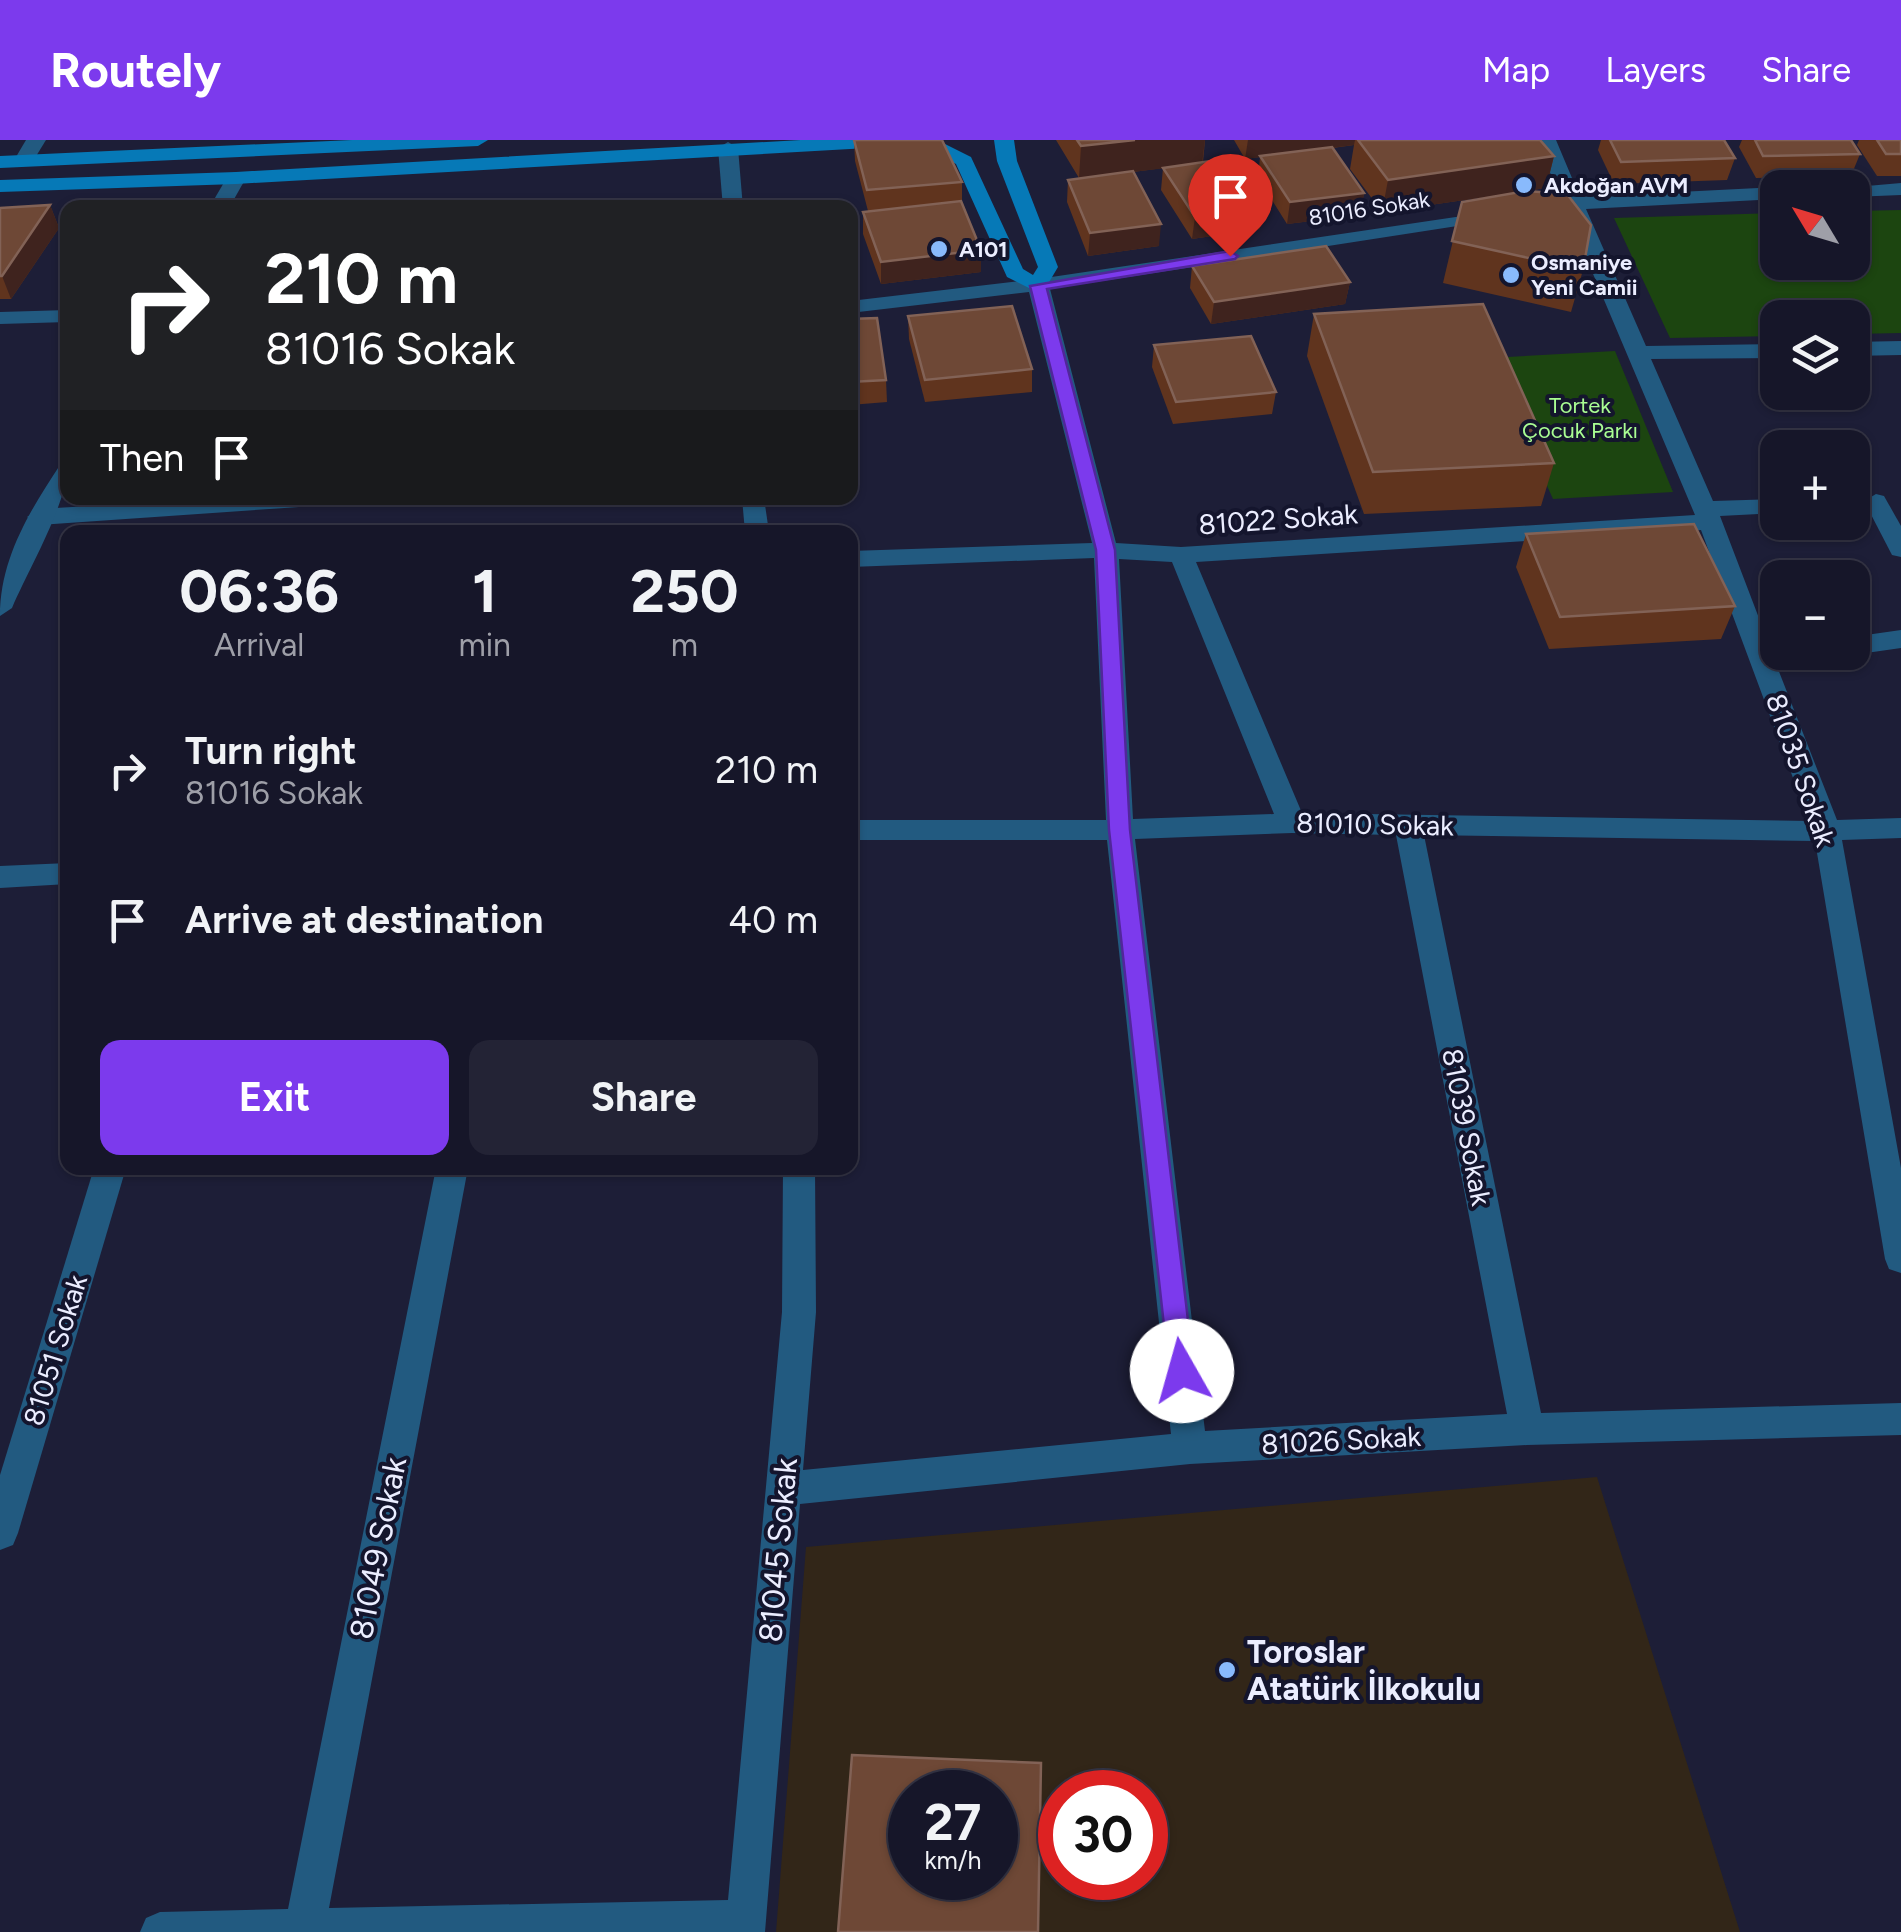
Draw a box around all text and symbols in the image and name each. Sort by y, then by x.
text: Routely [50,41,221,99]
text: Map [1482,49,1550,91]
text: Layers [1605,49,1706,91]
text: Share [1761,49,1851,91]
pin [1188,154,1273,257]
icon: arrive [1203,169,1258,224]
north arrow [1760,170,1870,280]
map controls [1760,170,1870,670]
place label: Akdoğan AVM [1544,172,1688,199]
marker: Akdoğan AVM [1513,174,1535,196]
street label: 81016 Sokak [1307,186,1432,231]
text: 210 m [265,236,458,321]
place label: A101 [959,236,1008,263]
marker: A101 [928,238,950,260]
icon: right [100,240,230,370]
place label: Osmaniye Yeni Camii [1531,249,1637,301]
marker: Osmaniye Yeni Camii [1500,264,1522,286]
button: layers [1760,300,1870,410]
text: 81016 Sokak [265,321,515,375]
park label: Tortek Çocuk Parkı [1522,392,1638,444]
icon: arrive [204,430,259,485]
button: + [1760,430,1870,540]
text: Then [100,435,184,481]
street label: 81022 Sokak [1197,496,1359,542]
text: 06:36 [179,555,339,627]
text: 1 [472,555,497,627]
text: 250 [630,555,739,627]
button: − [1760,560,1870,670]
text: Arrival [214,626,304,664]
text: min [458,626,511,664]
text: m [671,626,698,664]
street label: 81035 Sokak [1759,689,1843,851]
text: Turn right [185,728,357,774]
icon: right [100,743,155,798]
text: 210 m [715,747,818,793]
text: 81016 Sokak [185,774,363,812]
street label: 81010 Sokak [1296,806,1455,842]
icon: arrive [100,893,155,948]
text: Arrive at destination [185,897,543,943]
text: 40 m [728,897,818,943]
button: Exit [100,1040,449,1155]
button: Share [469,1040,818,1155]
street label: 81039 Sokak [1435,1046,1499,1209]
street label: 81051 Sokak [16,1270,94,1429]
position arrow [1130,1319,1234,1423]
street label: 81026 Sokak [1260,1419,1422,1461]
street label: 81049 Sokak [342,1453,414,1642]
street label: 81045 Sokak [751,1456,805,1644]
place label: Toroslar Atatürk İlkokulu [1247,1633,1481,1708]
marker: Toroslar Atatürk İlkokulu [1216,1659,1238,1681]
speed limit sign: 30 [1038,1770,1168,1900]
text: 27 [925,1792,981,1853]
text: km/h [924,1845,982,1875]

